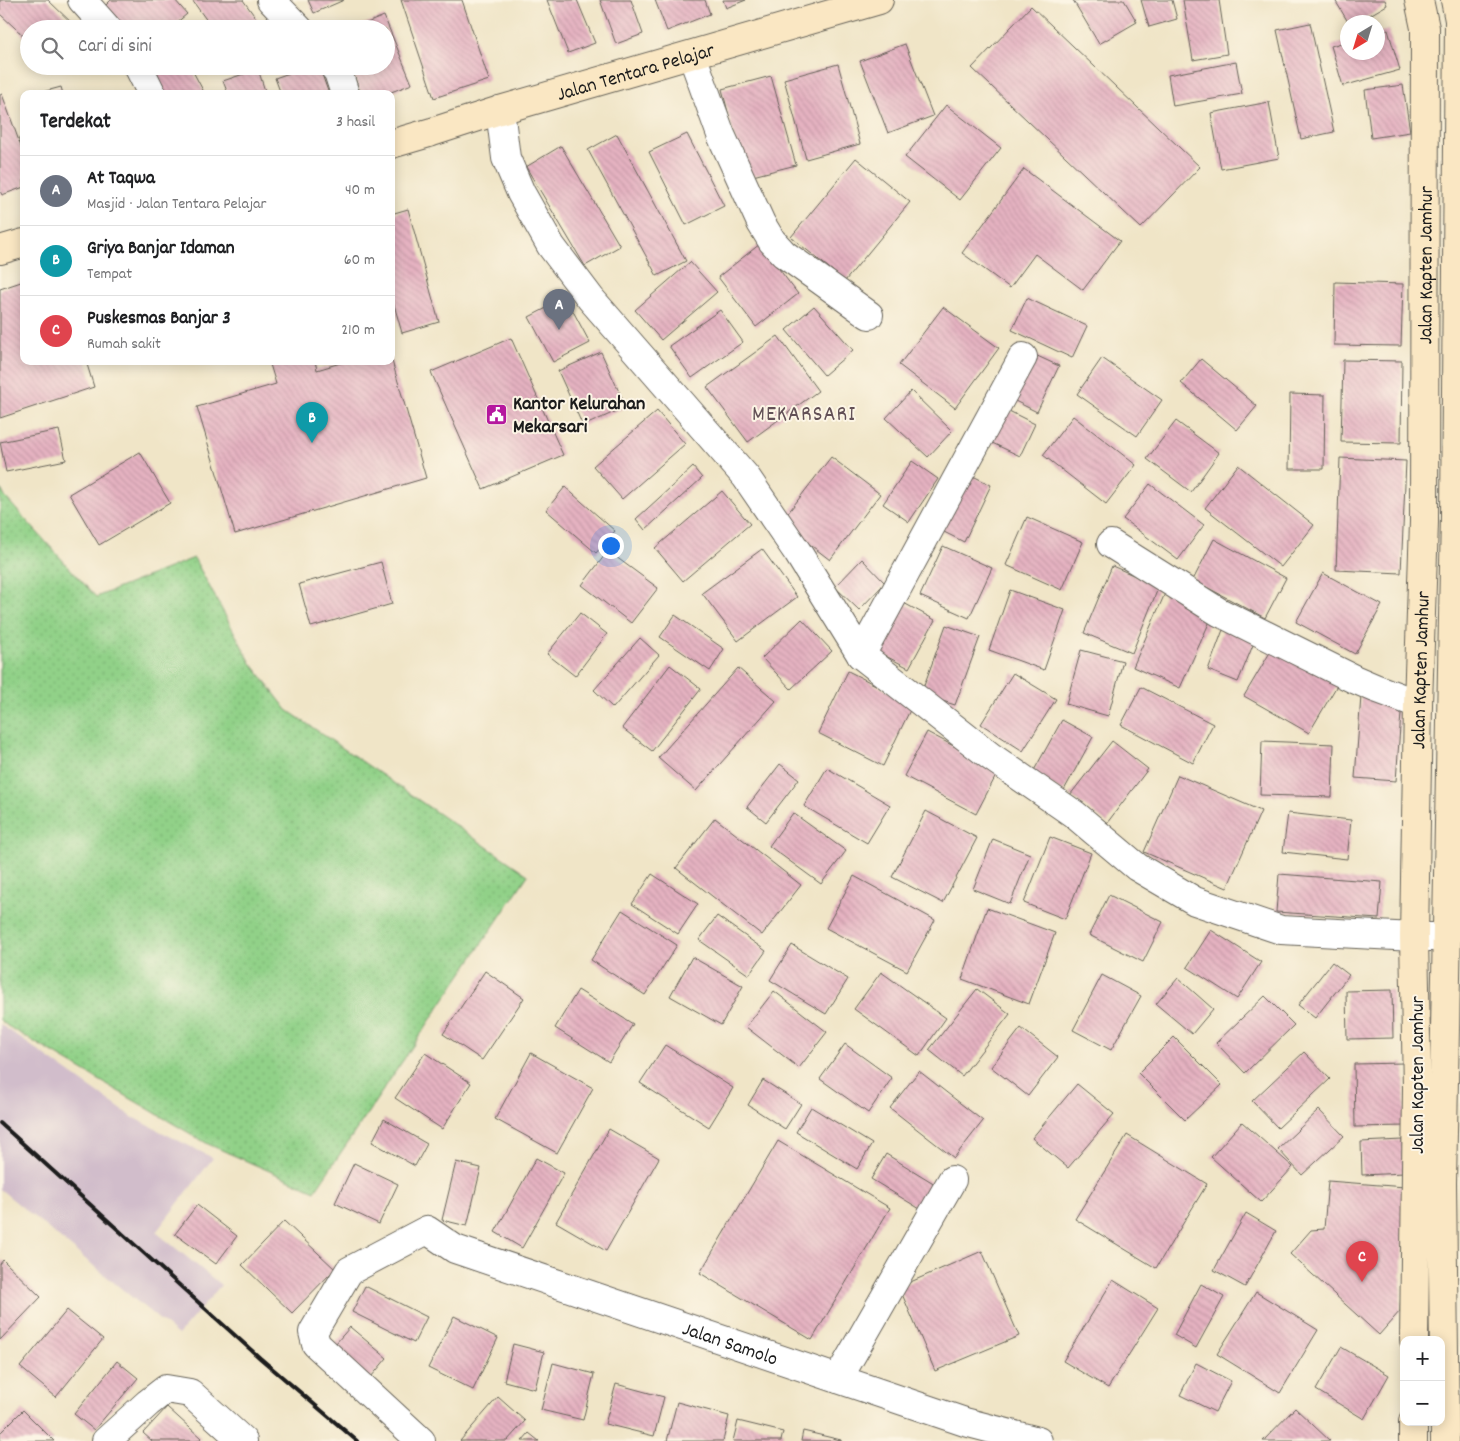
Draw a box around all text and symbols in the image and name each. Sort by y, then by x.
north arrow [1340,15,1385,60]
search box [20,20,395,75]
icon: search [38,34,66,62]
text: Cari di sini [78,34,152,61]
street label: Jalan Tentara Pelajar [554,37,719,110]
text: Terdekat [40,108,111,138]
text: 3 hasil [336,111,375,134]
text: At Taqwa [87,166,155,193]
text: A [52,179,60,202]
text: 40 m [345,179,375,202]
street label: Jalan Kapten Jamhur [1413,185,1442,344]
text: Masjid · Jalan Tentara Pelajar [87,193,267,216]
text: Griya Banjar Idaman [87,236,235,263]
text: B [52,249,60,272]
text: 60 m [344,249,375,272]
text: Tempat [87,263,132,286]
pin: A [543,289,575,330]
text: Puskesmas Banjar 3 [87,306,231,333]
text: C [52,319,60,342]
text: 210 m [341,319,375,342]
text: Rumah sakit [87,333,161,356]
place label: Kantor Kelurahan Mekarsari [513,391,645,442]
district label: MEKARSARI [752,400,856,431]
pin: B [296,402,328,443]
public building icon: Kantor Kelurahan Mekarsari [485,402,509,426]
your location [598,533,624,559]
street label: Jalan Kapten Jamhur [1406,590,1439,749]
street label: Jalan Kapten Jamhur [1405,995,1433,1154]
pin: C [1346,1241,1378,1282]
street label: Jalan Samolo [678,1316,781,1375]
map controls [1400,1336,1445,1426]
button: + [1400,1336,1445,1381]
button: − [1400,1381,1445,1426]

